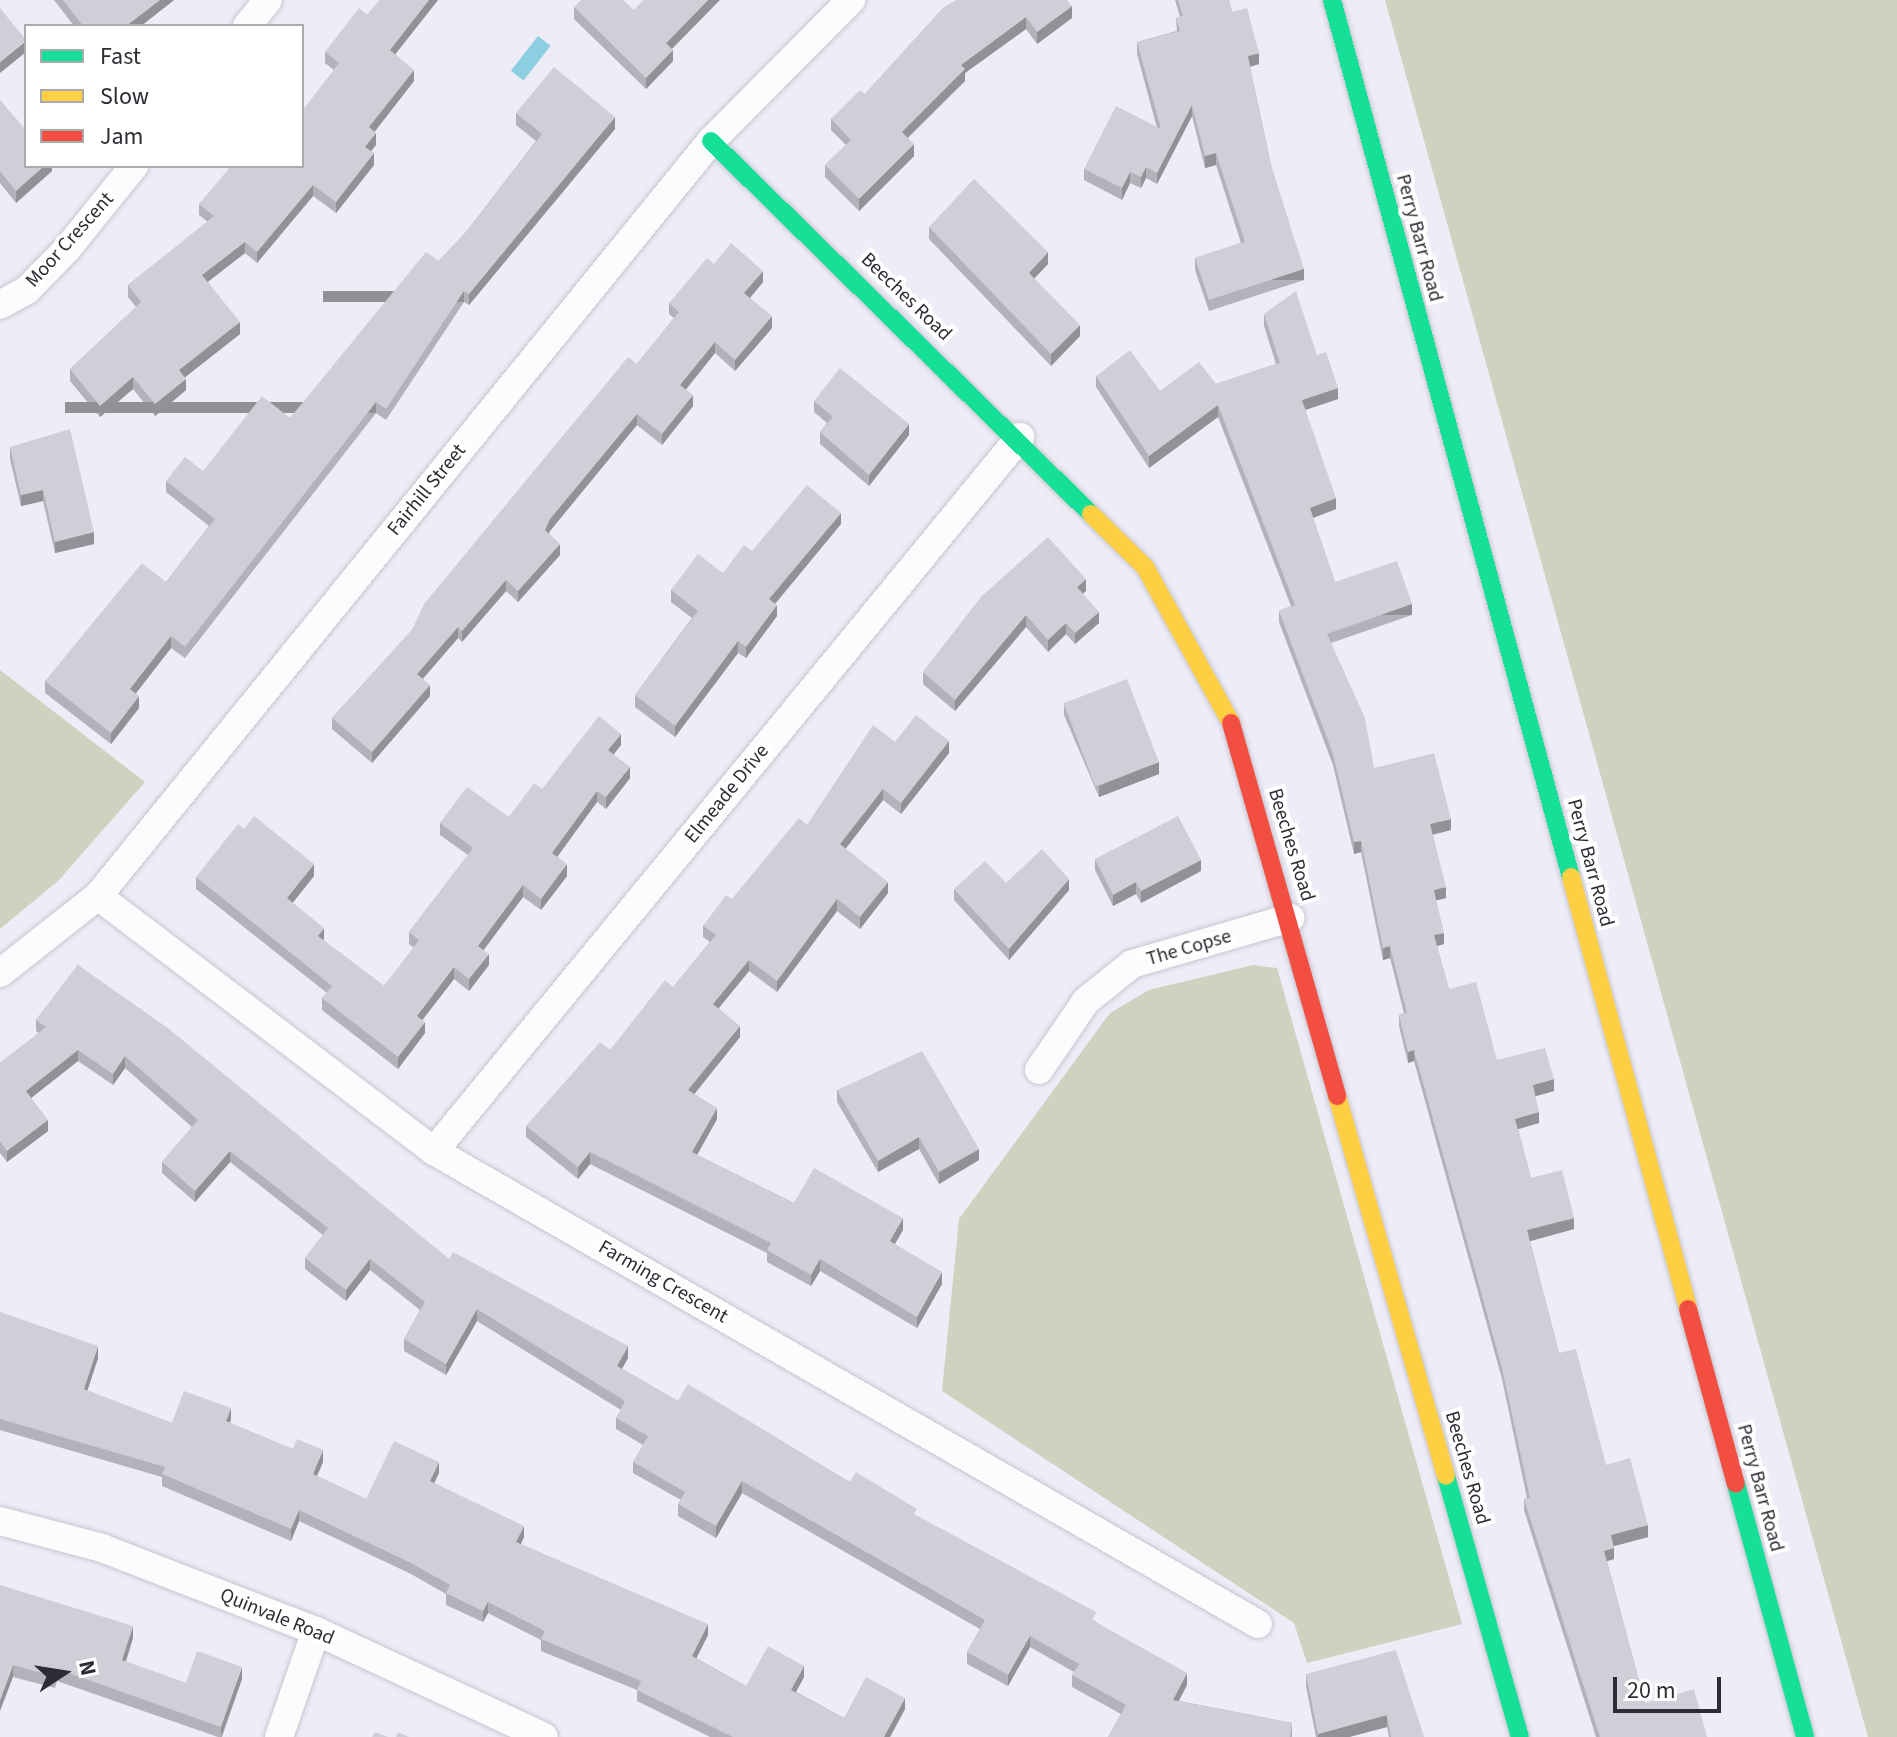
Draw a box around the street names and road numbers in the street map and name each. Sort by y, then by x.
street label: Perry Barr Road [1390,172,1448,304]
street label: Moor Crescent [21,187,119,293]
street label: Beeches Road [856,248,956,346]
street label: Fairhill Street [383,439,471,541]
street label: Elmeade Drive [680,740,774,848]
street label: Beeches Road [1262,786,1320,904]
street label: Perry Barr Road [1561,797,1619,929]
street label: The Copse [1144,924,1234,972]
street label: Farming Crescent [594,1235,732,1329]
street label: Beeches Road [1439,1409,1495,1527]
street label: Perry Barr Road [1731,1422,1789,1554]
street label: Quinvale Road [216,1583,338,1651]

